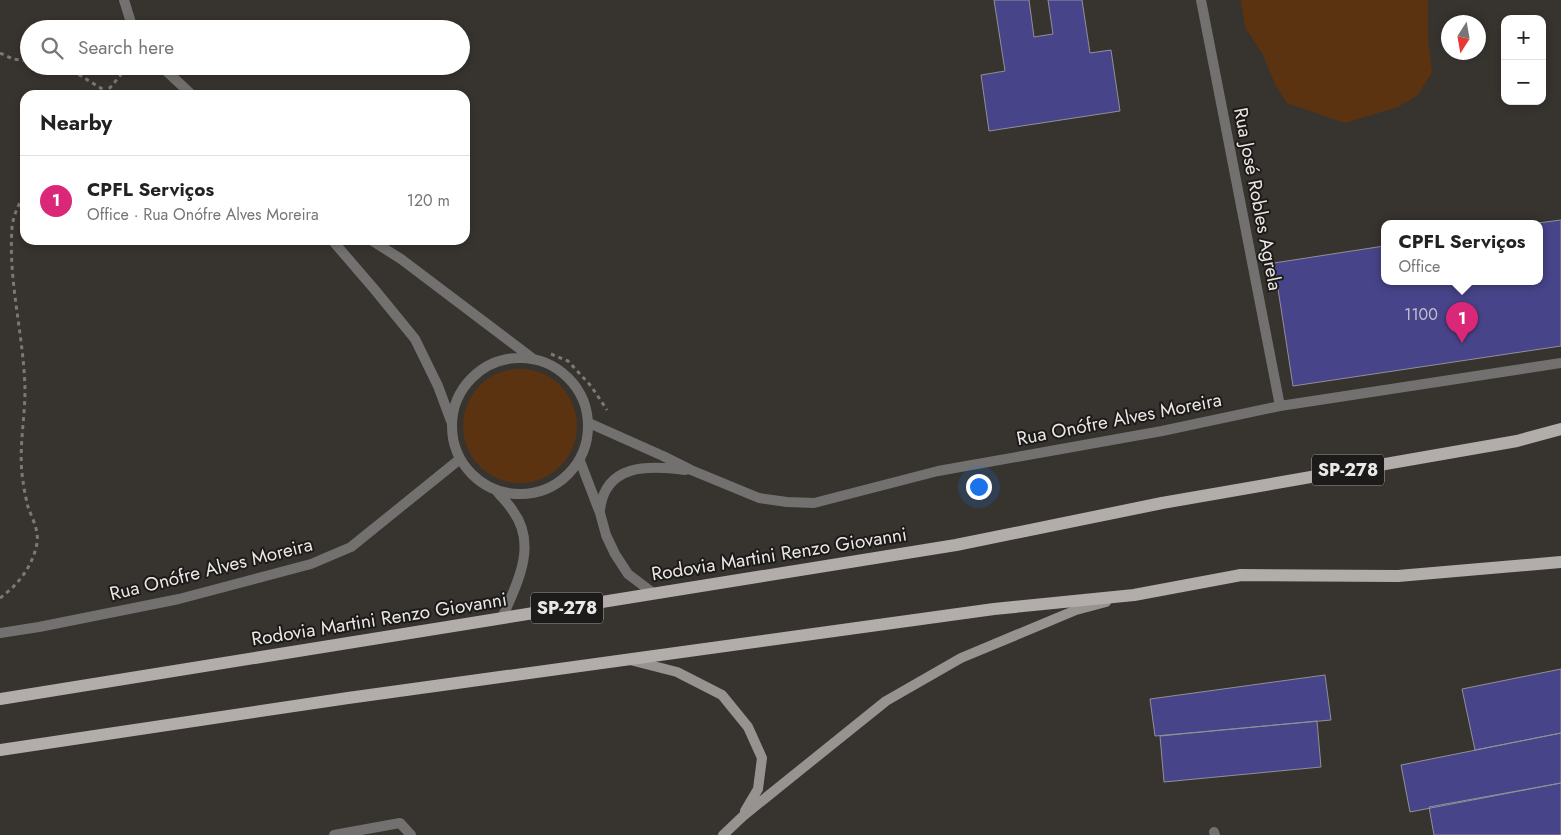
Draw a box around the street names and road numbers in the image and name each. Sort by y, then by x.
street label: Rua José Robles Agrela [1227,105,1289,293]
street label: Rua Onófre Alves Moreira [1014,386,1224,452]
road number: SP-278 [1312,454,1384,486]
street label: Rodovia Martini Renzo Giovanni [649,520,909,588]
street label: Rua Onófre Alves Moreira [107,531,315,607]
street label: Rodovia Martini Renzo Giovanni [249,585,509,653]
road number: SP-278 [531,592,603,624]

